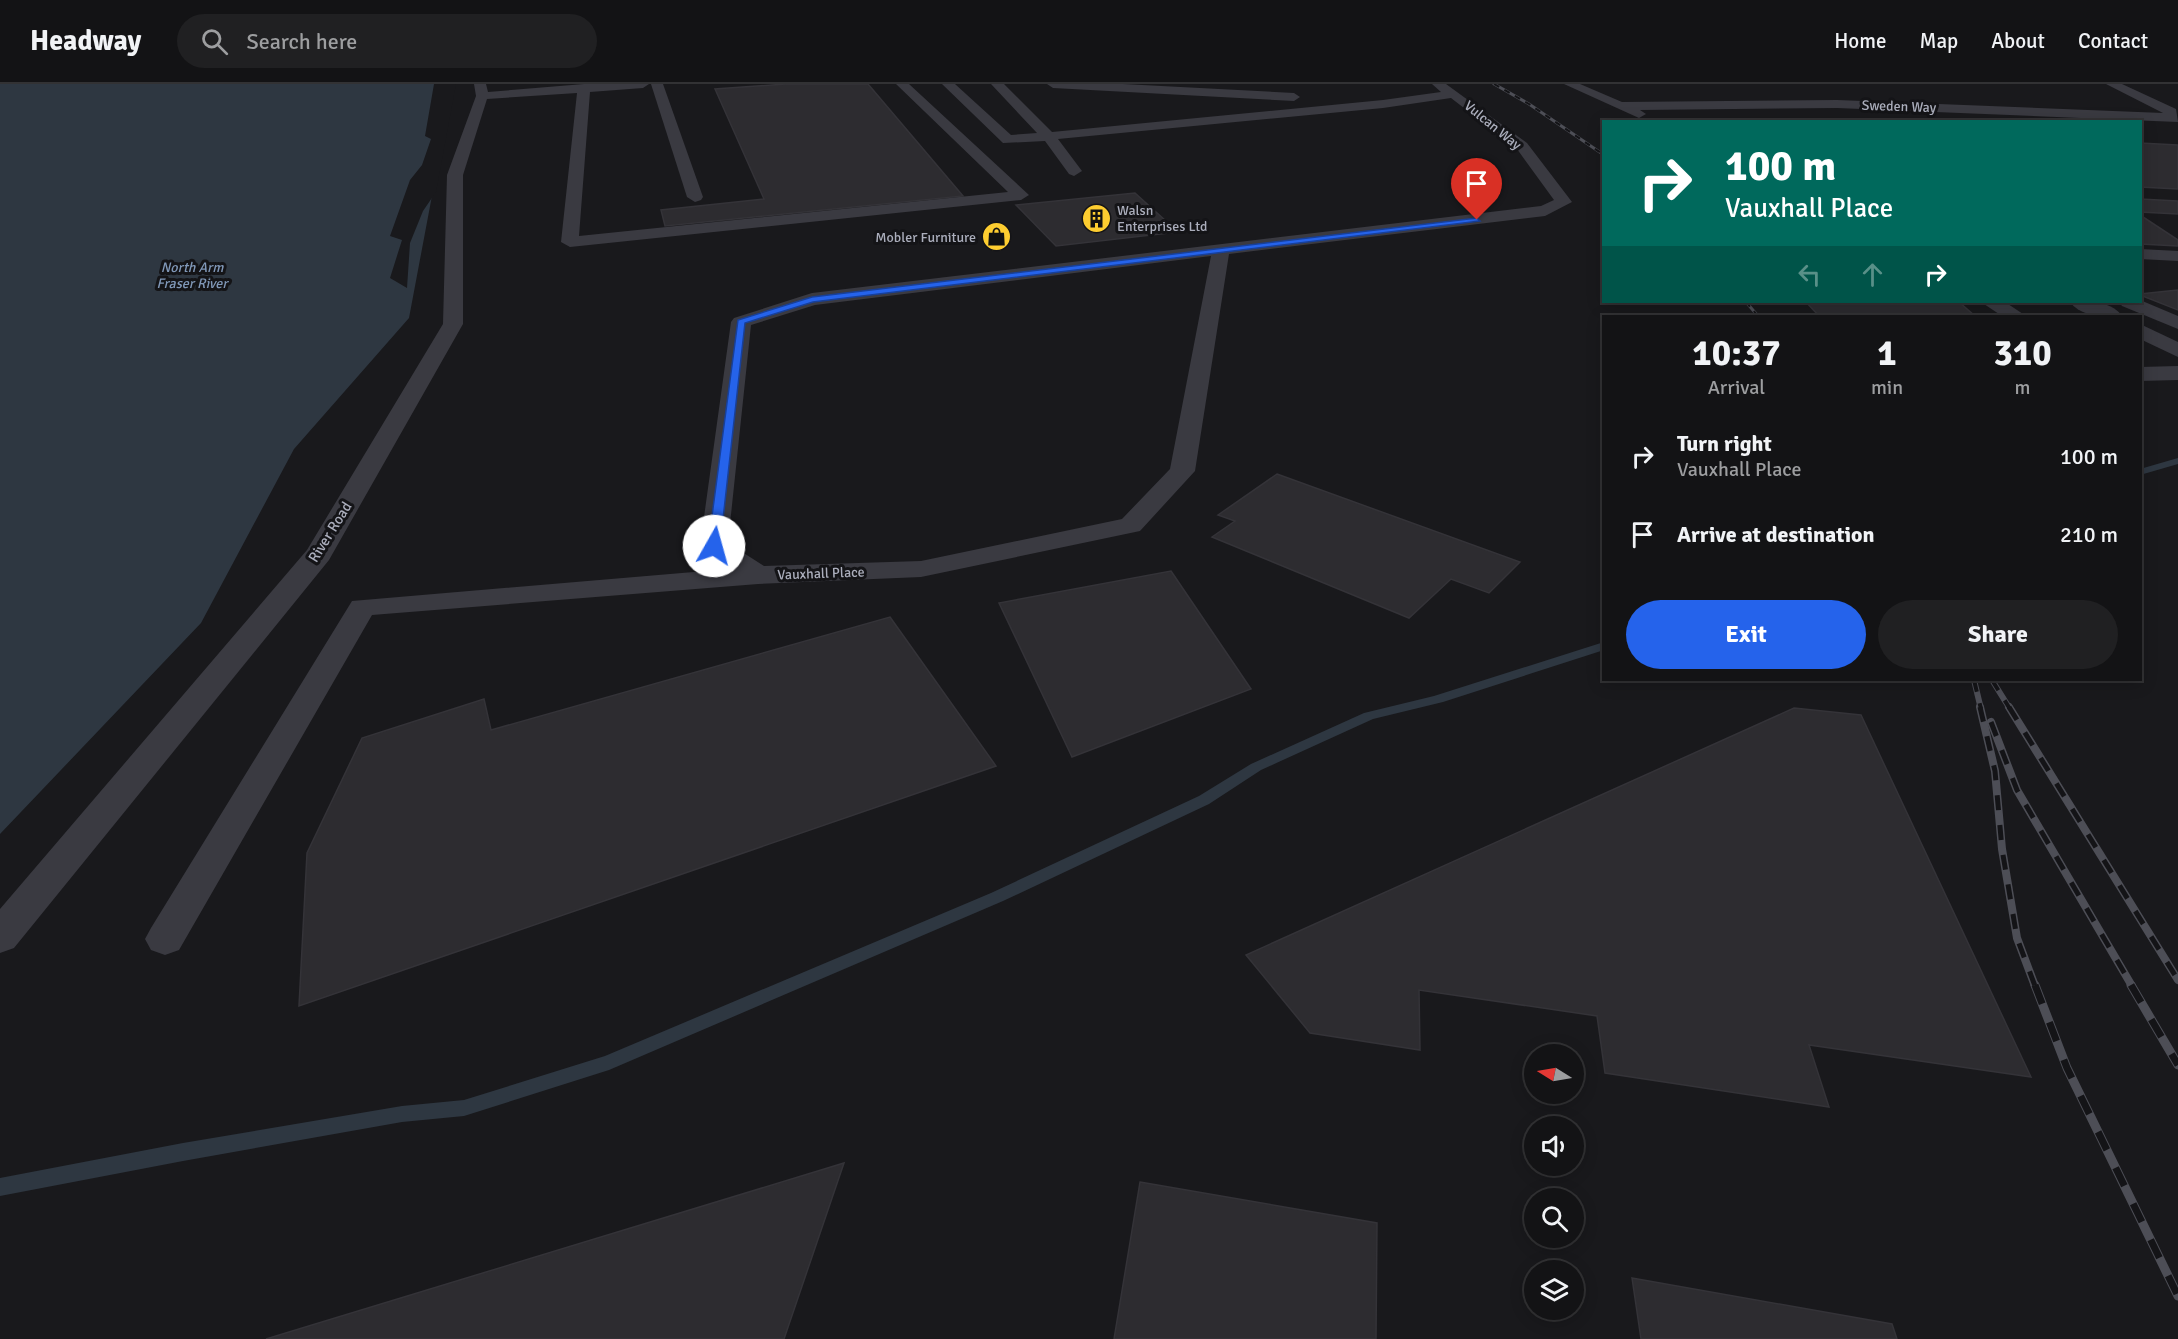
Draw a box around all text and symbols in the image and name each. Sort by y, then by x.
search box [177,14,597,68]
text: Headway [30,24,141,58]
icon: search [198,25,231,58]
text: Search here [246,28,357,55]
text: Home [1834,28,1887,54]
text: Map [1920,28,1958,54]
text: About [1991,28,2045,54]
text: Contact [2078,28,2148,54]
street label: Vulcan Way [1461,97,1525,154]
street label: Sweden Way [1861,97,1937,116]
text: 100 m [1725,141,1836,192]
icon: right [1626,144,1704,222]
pin [1451,158,1502,220]
icon: arrive [1460,167,1493,200]
text: Vauxhall Place [1725,192,1893,225]
building icon: Walsn Enterprises Ltd [1080,202,1112,234]
place label: Walsn Enterprises Ltd [1117,202,1207,235]
shop icon: Mobler Furniture [981,221,1013,253]
place label: Mobler Furniture [875,229,976,246]
icon: left [1793,258,1826,291]
icon: ahead [1856,258,1889,291]
icon: right [1919,258,1952,291]
water label: North Arm Fraser River [157,259,229,292]
text: 10:37 [1692,331,1781,376]
text: 1 [1877,331,1897,376]
text: 310 [1993,331,2052,376]
text: Arrival [1708,375,1765,400]
text: min [1871,375,1903,400]
text: m [2015,375,2031,400]
text: Turn right [1677,430,1772,457]
icon: right [1626,440,1659,473]
text: 100 m [2060,443,2118,470]
text: Vauxhall Place [1677,457,1802,482]
street label: River Road [304,498,356,566]
position arrow [682,514,746,578]
icon: arrive [1626,518,1659,551]
text: Arrive at destination [1677,521,1874,548]
text: 210 m [2060,521,2118,548]
street label: Vauxhall Place [777,563,865,584]
button: Exit [1626,600,1866,669]
button: Share [1878,600,2118,669]
north arrow [1524,1044,1584,1104]
map controls [1524,1044,1584,1320]
button: sound [1524,1116,1584,1176]
button: search [1524,1188,1584,1248]
button: layers [1524,1260,1584,1320]

